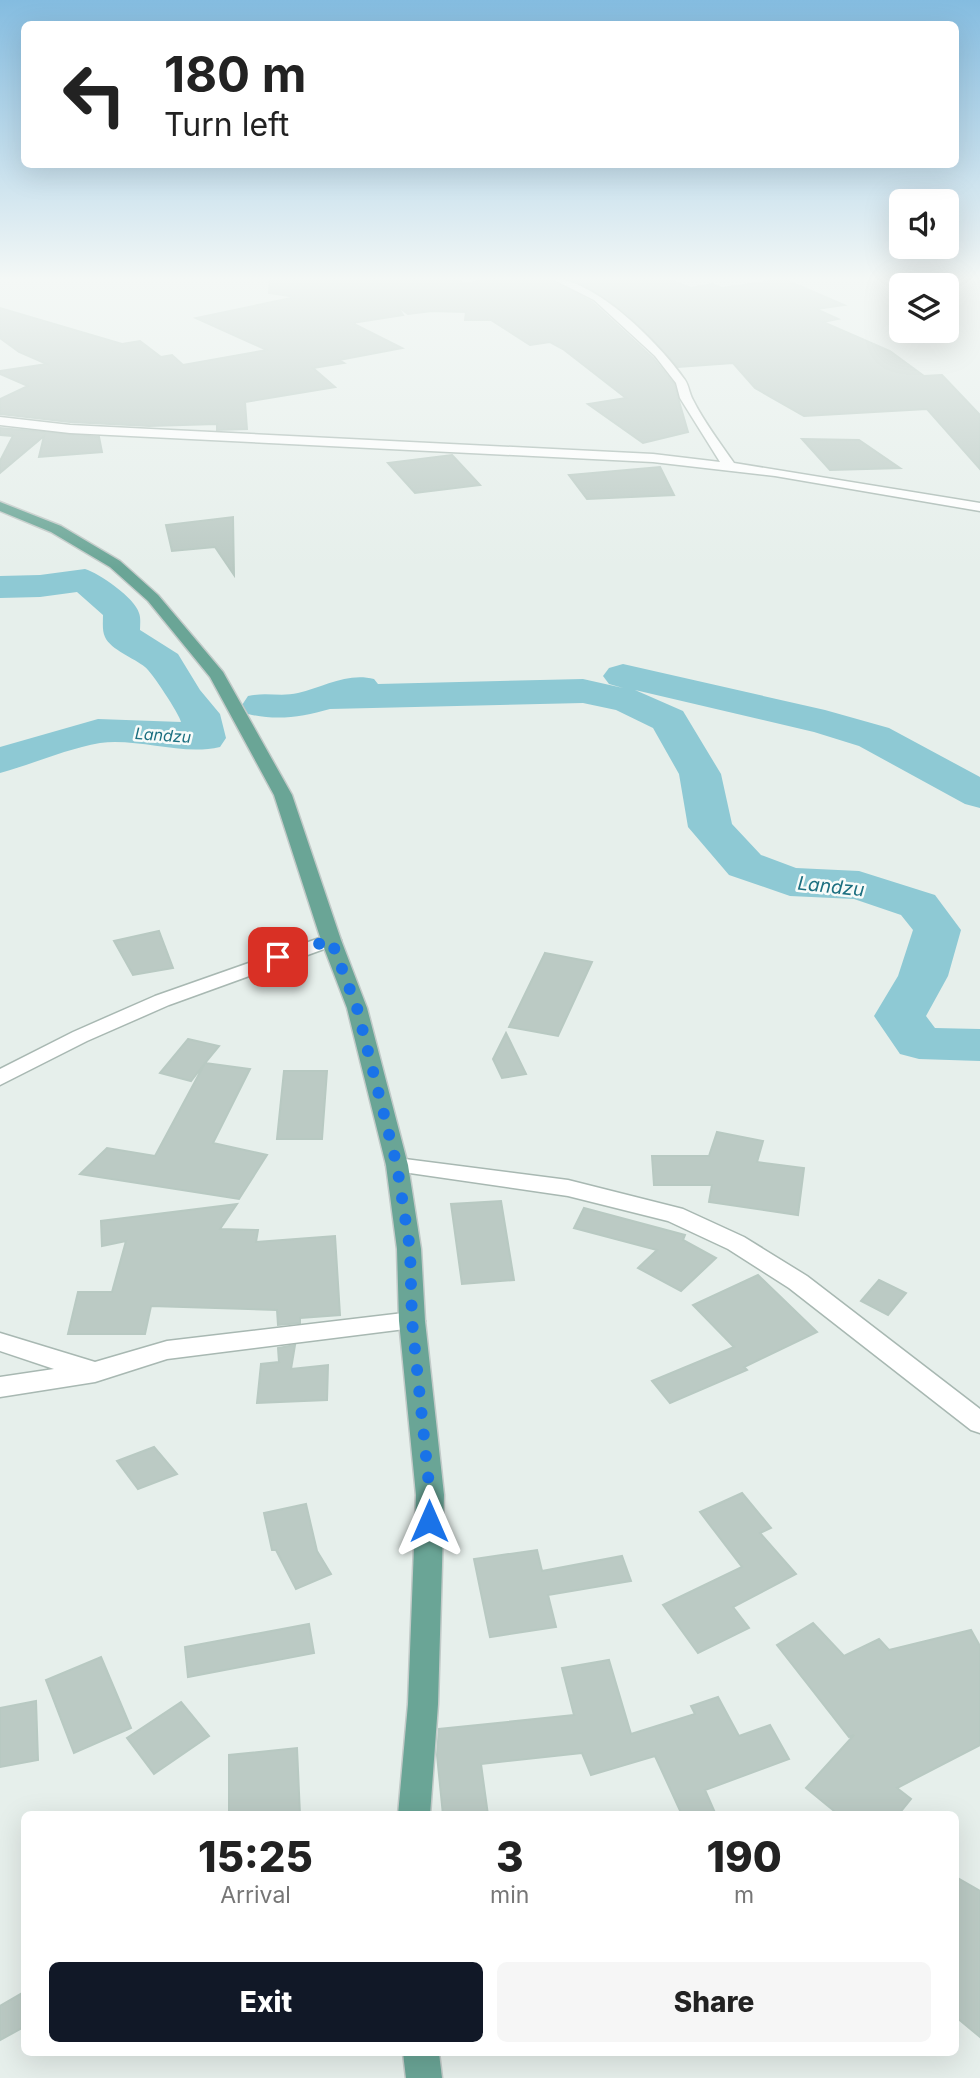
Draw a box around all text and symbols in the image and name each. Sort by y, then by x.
text: 180 m [164,45,306,104]
icon: left [49,49,140,140]
text: Turn left [164,105,289,144]
map controls [889,189,959,343]
button: sound [889,189,959,259]
button: layers [889,273,959,343]
water label: Landzu [134,723,192,747]
water label: Landzu [796,872,865,901]
pin [248,927,308,987]
icon: arrive [259,938,297,976]
position arrow [392,1484,466,1558]
text: 15:25 [198,1831,313,1882]
text: 3 [496,1831,524,1882]
text: 190 [706,1831,782,1882]
text: Arrival [220,1881,291,1909]
text: min [490,1881,529,1909]
text: m [734,1881,754,1909]
button: Exit [49,1962,483,2042]
button: Share [497,1962,931,2042]

